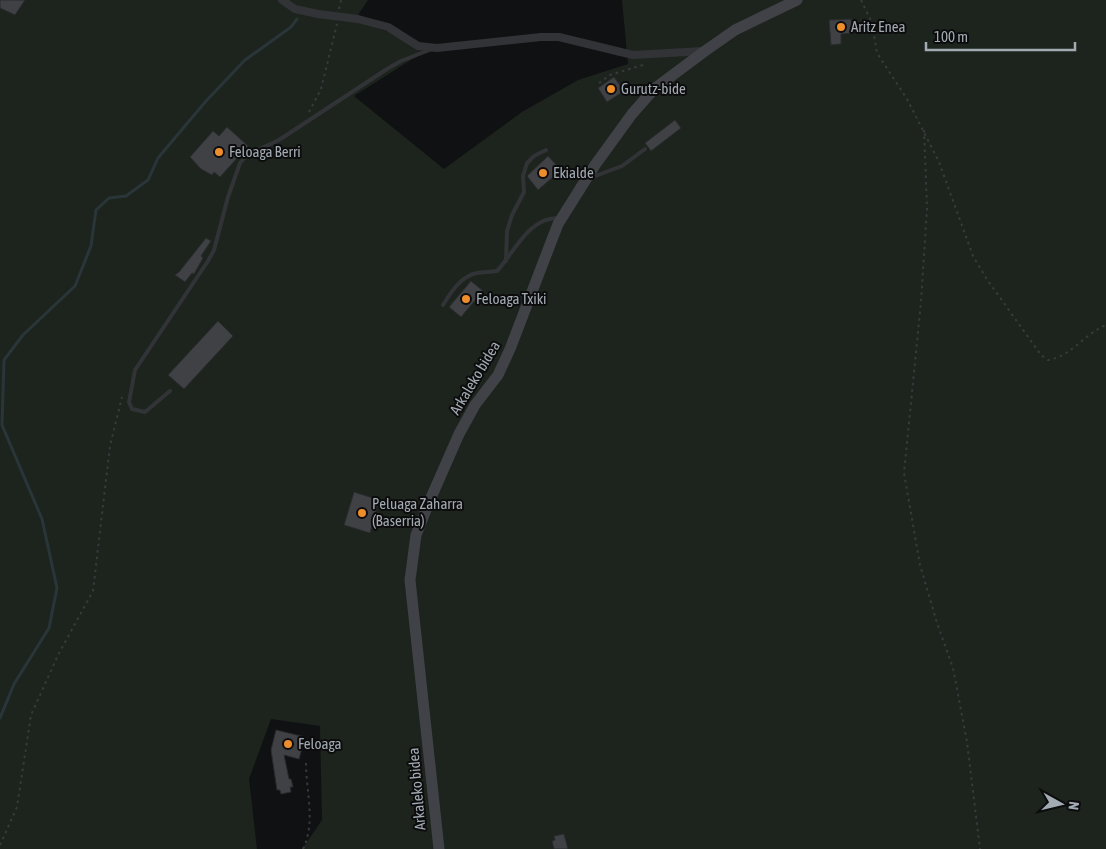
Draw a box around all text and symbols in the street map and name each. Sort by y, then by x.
place label: Aritz Enea [851,18,905,35]
scale bar [926,20,1075,52]
marker: Aritz Enea [835,21,847,33]
text: 100 m [934,28,968,45]
place label: Gurutz-bide [621,80,686,97]
marker: Gurutz-bide [605,83,617,95]
place label: Feloaga Berri [229,143,301,160]
marker: Feloaga Berri [213,146,225,158]
place label: Ekialde [553,164,594,181]
marker: Ekialde [537,167,549,179]
place label: Feloaga Txiki [476,290,546,307]
marker: Feloaga Txiki [460,293,472,305]
street label: Arkaleko bidea [446,338,503,418]
place label: Peluaga Zaharra (Baserria) [372,495,463,529]
marker: Peluaga Zaharra (Baserria) [356,507,368,519]
place label: Feloaga [298,735,342,752]
marker: Feloaga [282,738,294,750]
street label: Arkaleko bidea [404,747,429,831]
north arrow [1036,779,1086,829]
text: N [1065,801,1082,811]

